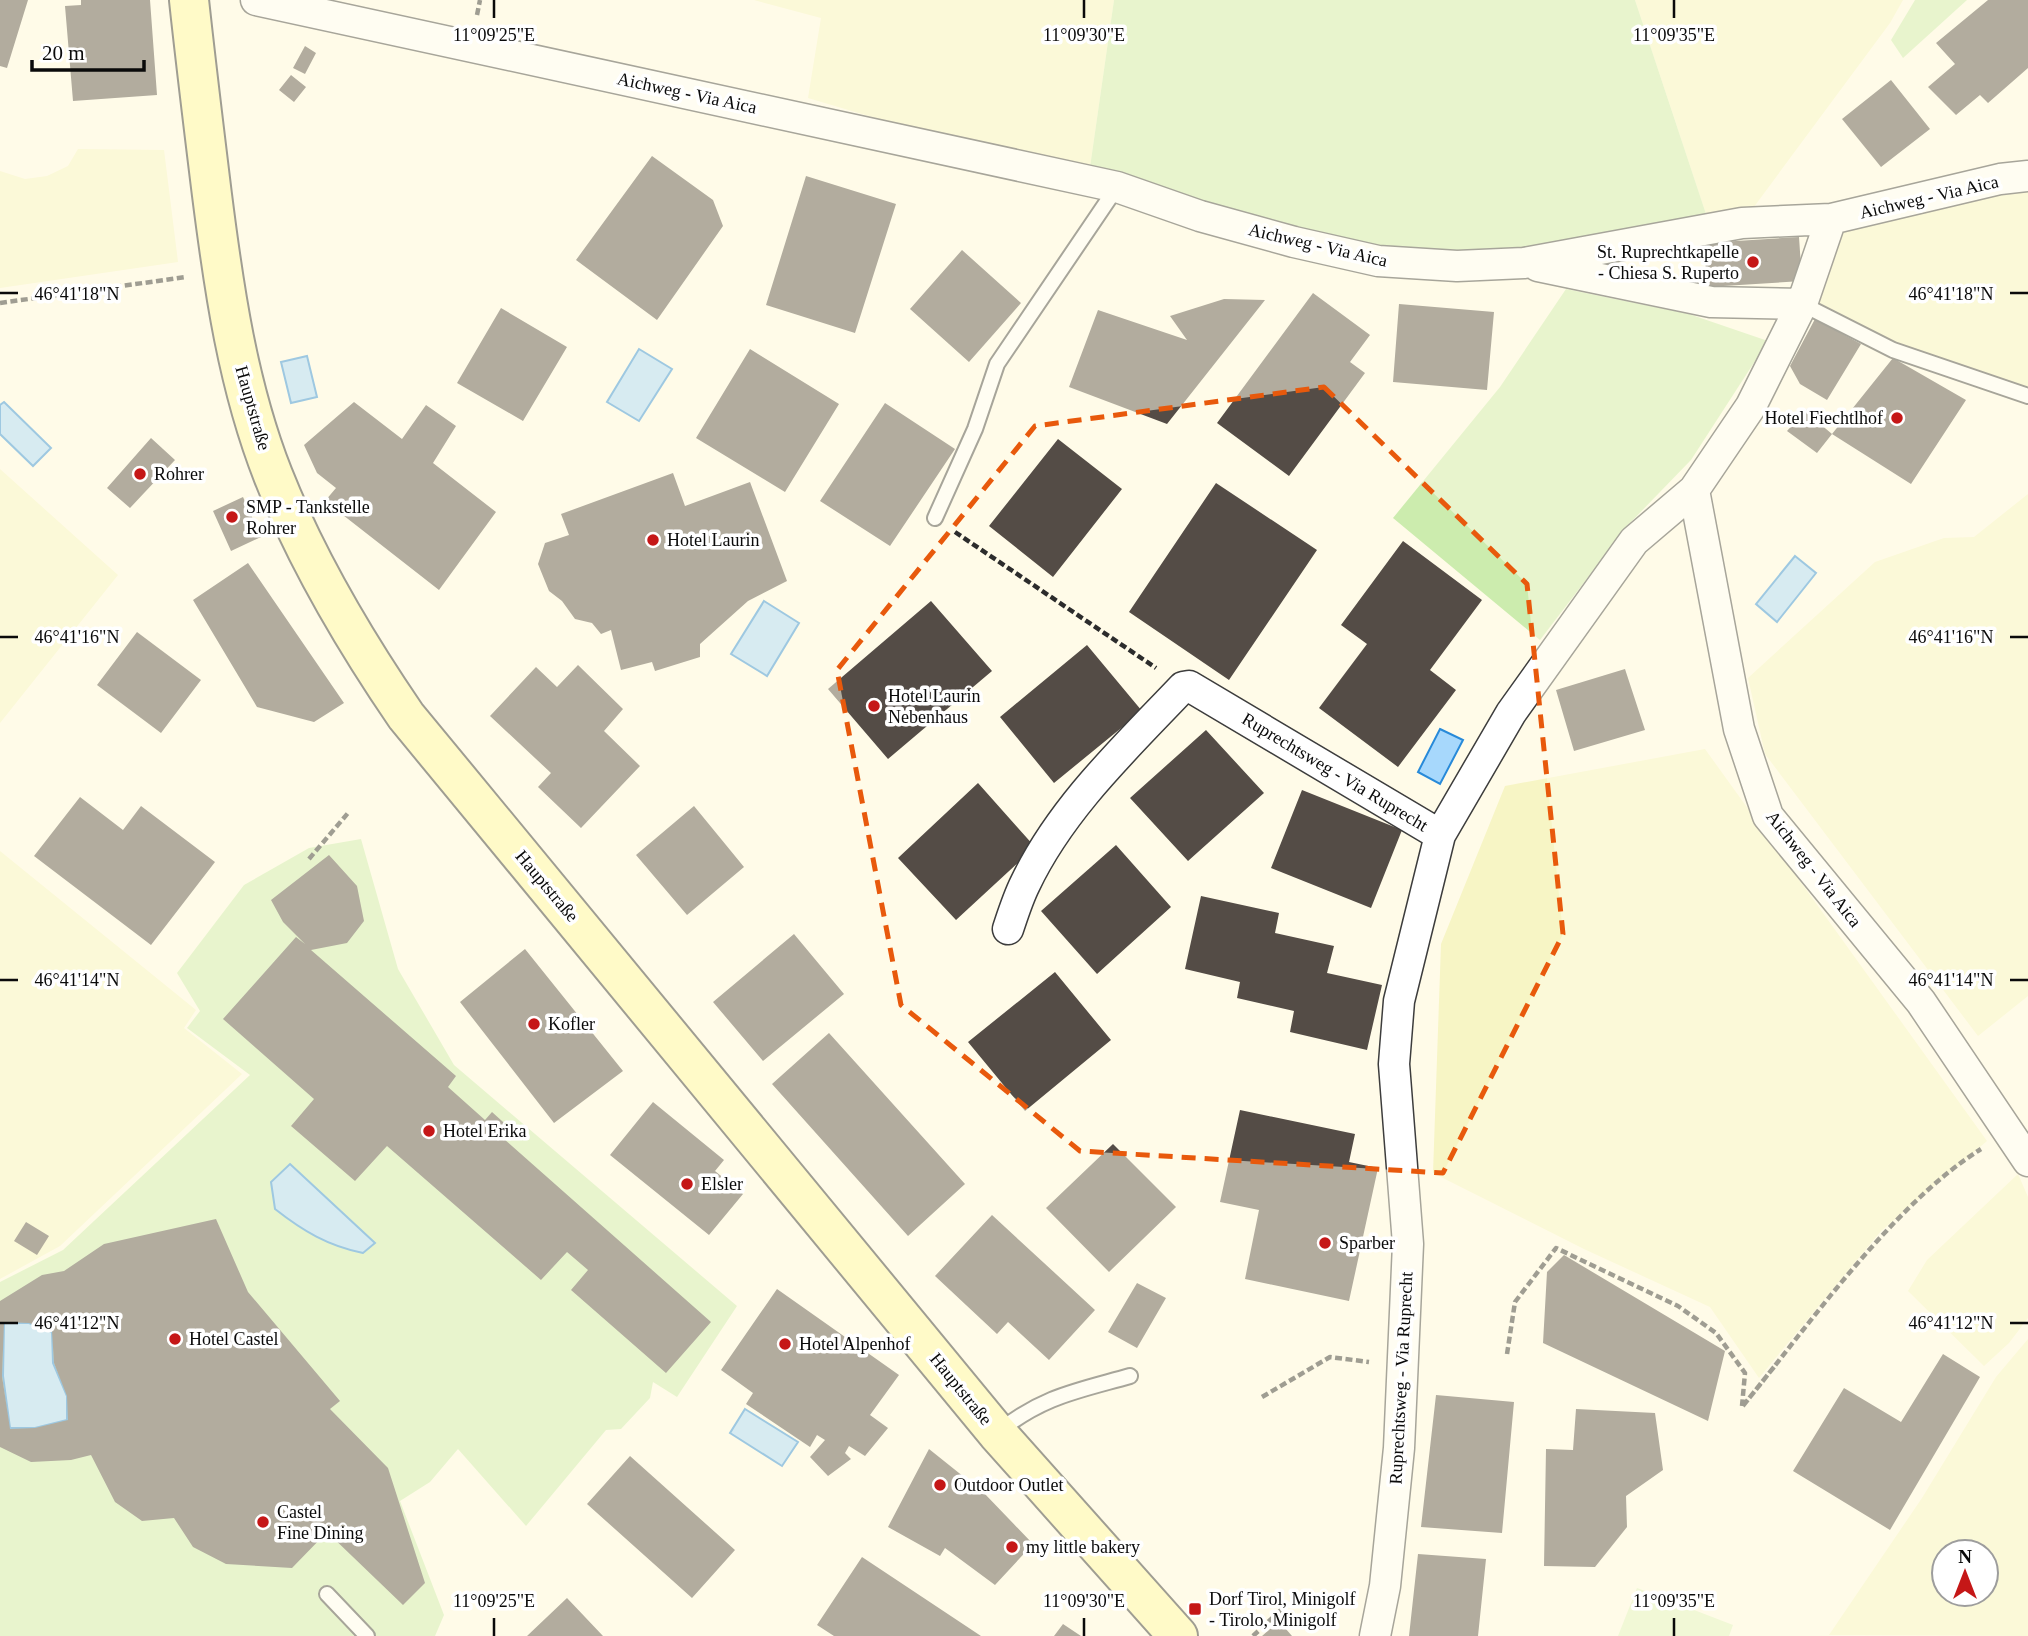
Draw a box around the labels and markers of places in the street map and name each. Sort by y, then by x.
place label: St. Ruprechtkapelle - Chiesa S. Ruperto [1597,242,1739,283]
marker: St. Ruprechtkapelle - Chiesa S. Ruperto [1745,254,1761,270]
place label: Hotel Fiechtlhof [1765,408,1883,428]
marker: Hotel Fiechtlhof [1889,410,1905,426]
place label: Rohrer [154,464,204,484]
marker: Rohrer [132,466,148,482]
place label: SMP - Tankstelle Rohrer [246,497,370,538]
marker: SMP - Tankstelle Rohrer [224,509,240,525]
place label: Hotel Laurin [667,530,759,550]
marker: Hotel Laurin [645,532,661,548]
place label: Hotel Laurin Nebenhaus [888,686,980,727]
marker: Hotel Laurin Nebenhaus [866,698,882,714]
place label: Kofler [548,1014,595,1034]
marker: Kofler [526,1016,542,1032]
place label: Hotel Erika [443,1121,526,1141]
marker: Hotel Erika [421,1123,437,1139]
place label: Elsler [701,1174,743,1194]
marker: Elsler [679,1176,695,1192]
place label: Sparber [1339,1233,1395,1253]
marker: Sparber [1317,1235,1333,1251]
place label: Hotel Castel [189,1329,278,1349]
marker: Hotel Castel [167,1331,183,1347]
place label: Hotel Alpenhof [799,1334,910,1354]
marker: Hotel Alpenhof [777,1336,793,1352]
place label: Outdoor Outlet [954,1475,1064,1495]
marker: Outdoor Outlet [932,1477,948,1493]
place label: Castel Fine Dining [277,1502,364,1543]
marker: Castel Fine Dining [255,1514,271,1530]
place label: my little bakery [1026,1537,1140,1557]
marker: my little bakery [1004,1539,1020,1555]
place label: Dorf Tirol, Minigolf - Tirolo, Minigolf [1209,1589,1356,1630]
marker: Dorf Tirol, Minigolf - Tirolo, Minigolf [1187,1601,1203,1617]

